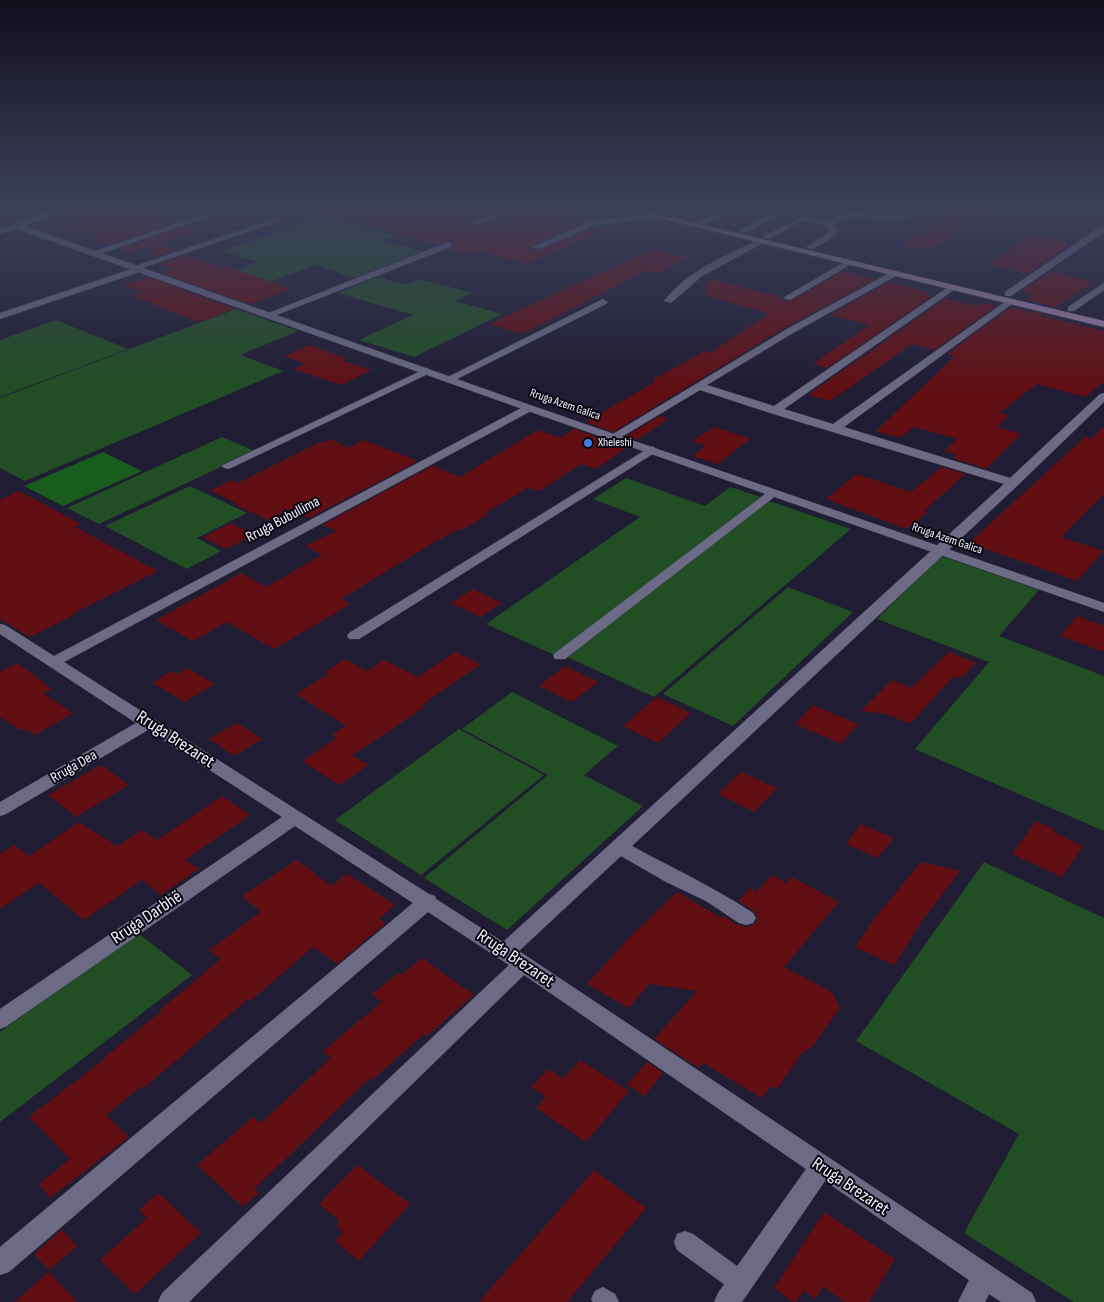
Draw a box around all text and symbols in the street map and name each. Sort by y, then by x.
street label: Rruga Azem Galica [528,386,602,424]
place label: Xheleshi [598,436,632,450]
marker: Xheleshi [582,437,594,449]
street label: Rruga Bubullima [243,493,323,547]
street label: Rruga Azem Galica [910,520,984,558]
street label: Rruga Brezaret [132,707,218,773]
street label: Rruga Dea [48,747,100,787]
street label: Rruga Darbhë [107,886,187,950]
street label: Rruga Brezaret [472,925,558,993]
street label: Rruga Brezaret [807,1153,893,1221]

